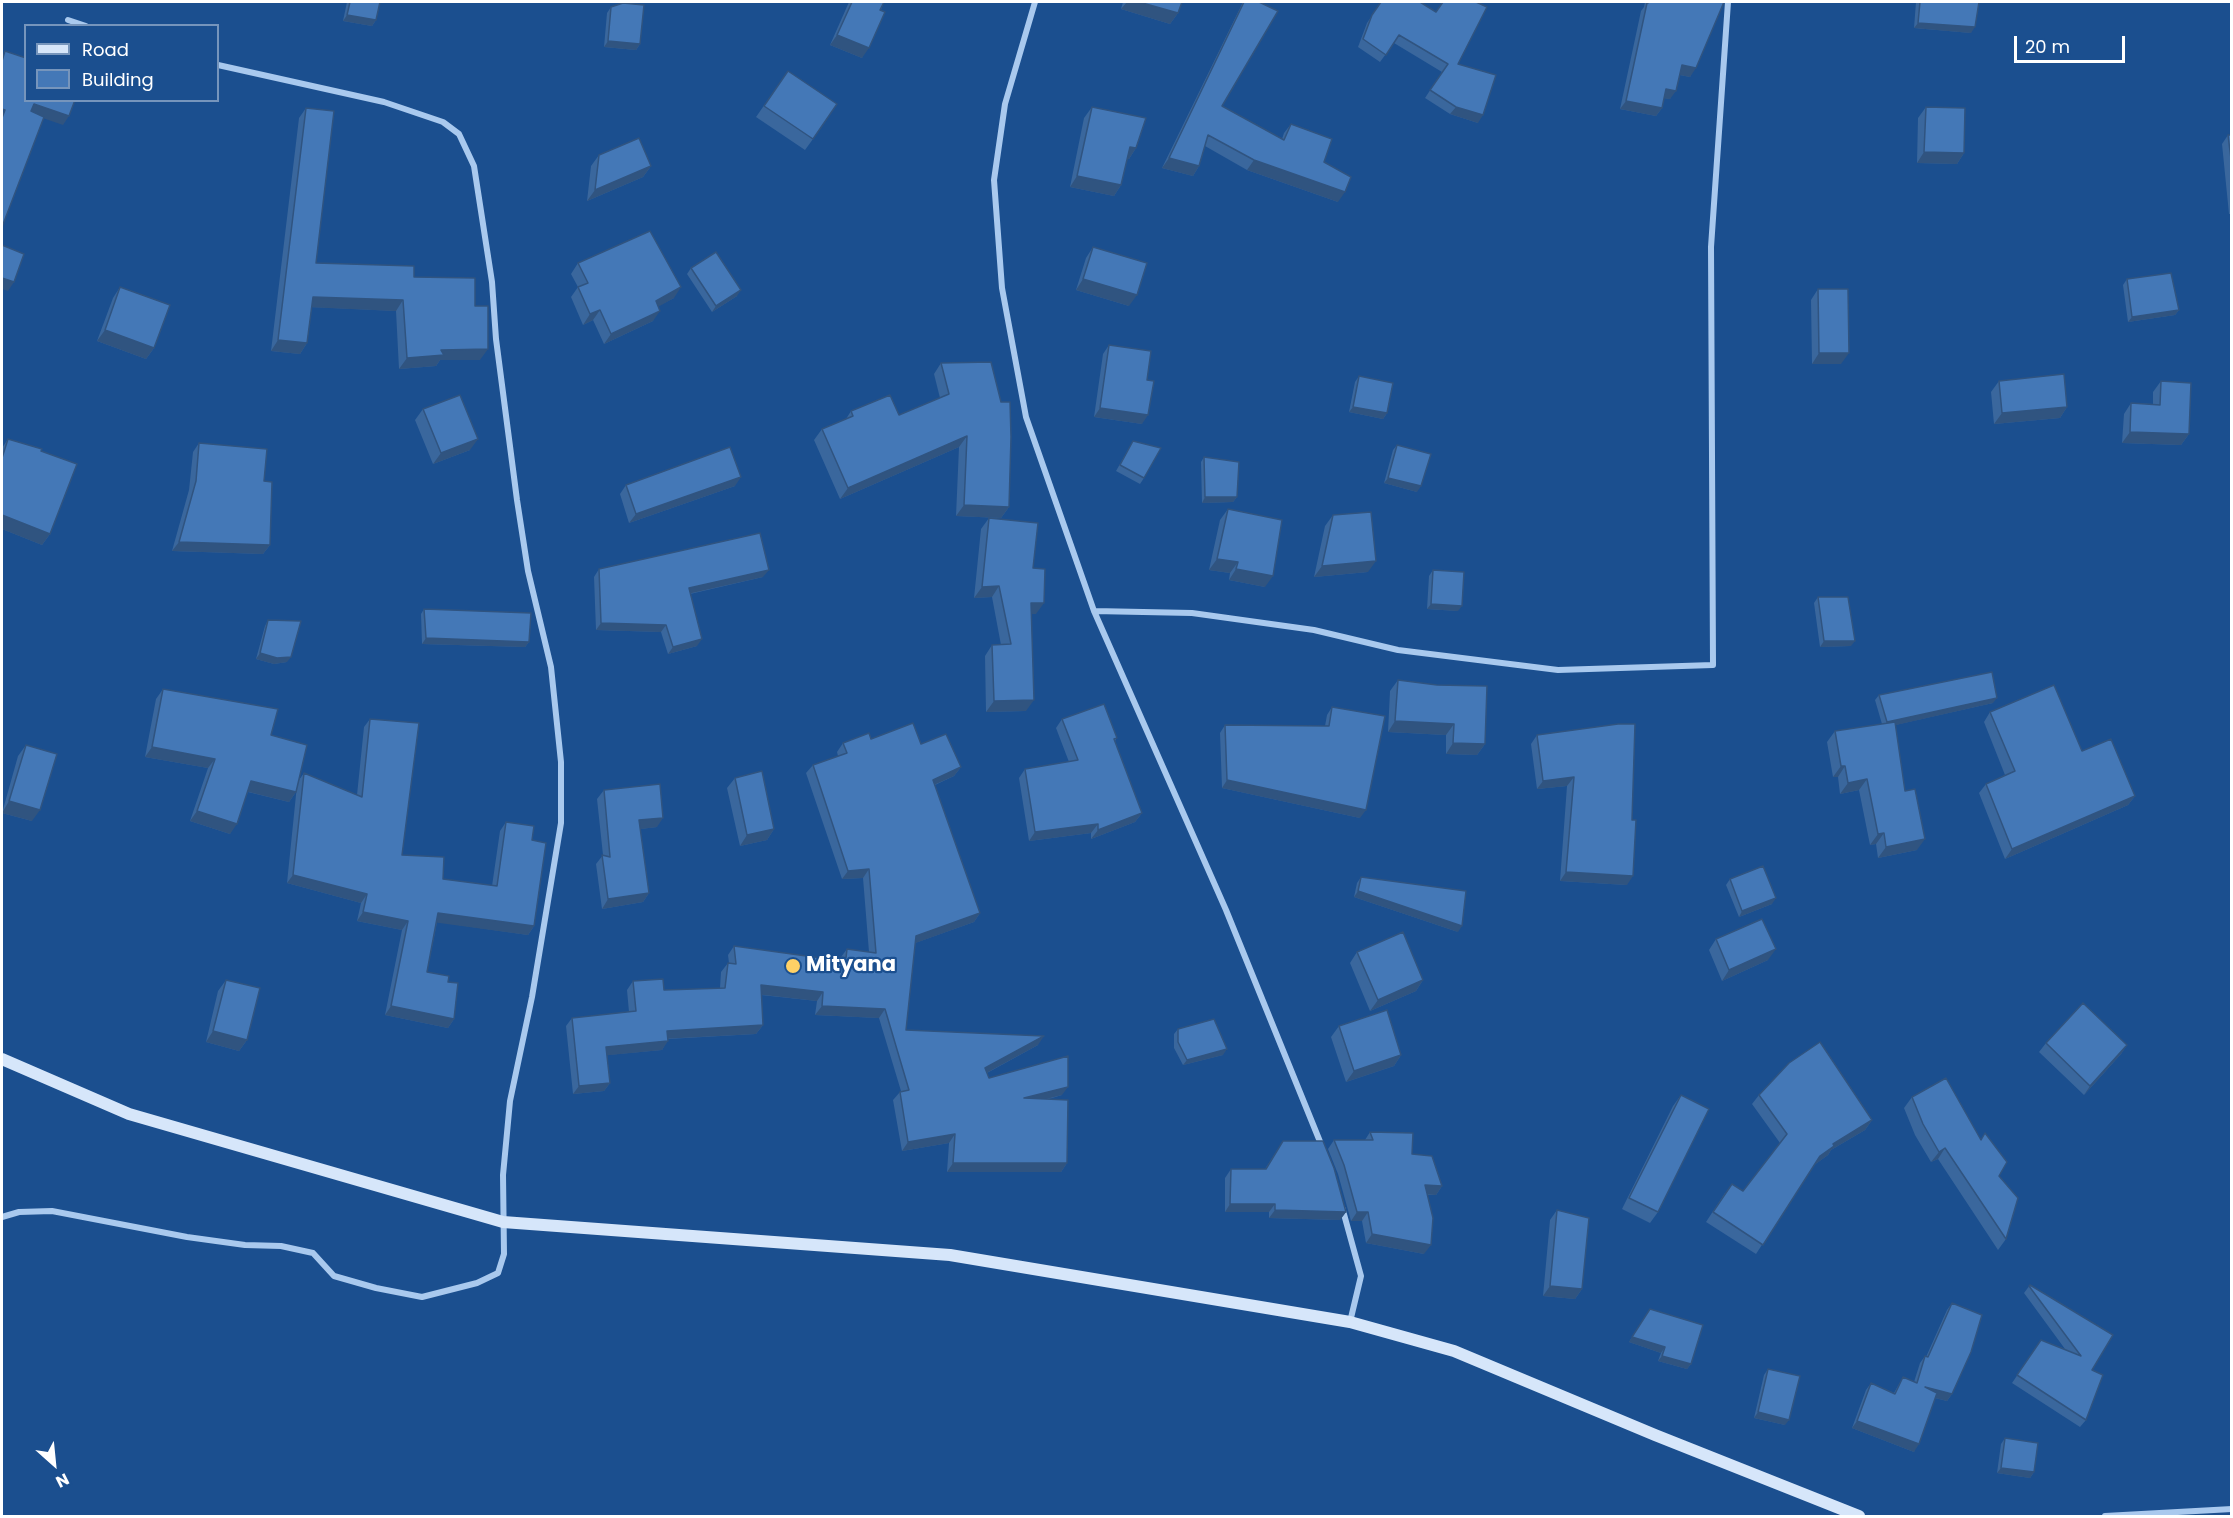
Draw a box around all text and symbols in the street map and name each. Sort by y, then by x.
legend [24,24,219,102]
scale bar [2017,24,2128,62]
text: 20 m [2025,34,2070,59]
text: Road [82,37,129,62]
text: Building [82,67,154,92]
place label: Mityana [806,953,896,979]
marker: Mityana [784,957,802,975]
north arrow [24,1434,84,1494]
text: N [52,1467,73,1493]

